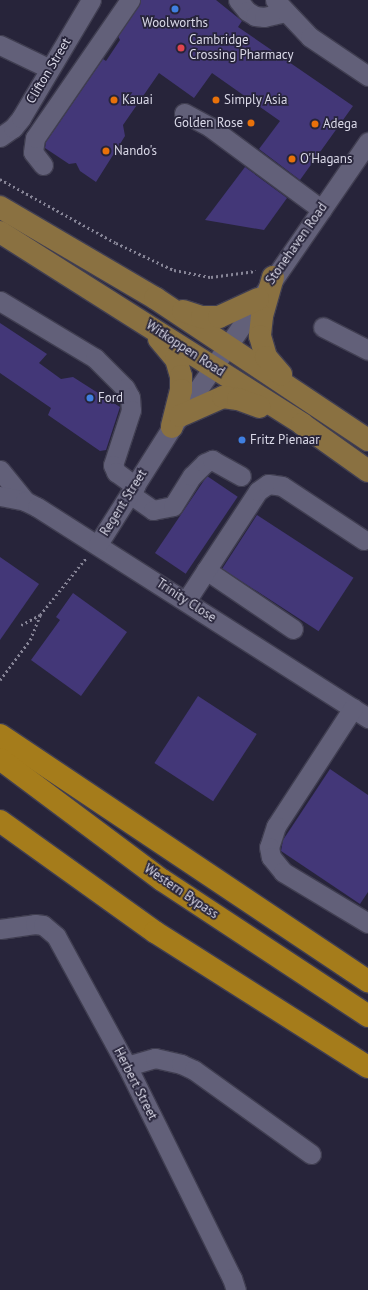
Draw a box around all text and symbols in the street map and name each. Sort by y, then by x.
marker: Woolworths [170,4,180,14]
place label: Woolworths [142,15,208,31]
place label: Cambridge Crossing Pharmacy [189,33,294,64]
street label: Clifton Street [23,35,75,107]
marker: Cambridge Crossing Pharmacy [176,43,186,53]
place label: Kauai [122,92,153,108]
place label: Simply Asia [224,92,288,108]
marker: Kauai [109,95,119,105]
marker: Simply Asia [211,95,221,105]
place label: Golden Rose [174,115,243,131]
place label: Adega [323,116,357,132]
marker: Golden Rose [246,118,256,128]
marker: Adega [310,119,320,129]
place label: Nando's [114,143,157,159]
marker: Nando's [101,146,111,156]
place label: O'Hagans [300,151,352,167]
marker: O'Hagans [287,154,297,164]
street label: Stonehaven Road [263,200,331,288]
street label: Witkoppen Road [143,318,227,380]
place label: Ford [98,390,123,406]
marker: Ford [85,393,95,403]
place label: Fritz Pienaar [250,432,320,448]
marker: Fritz Pienaar [237,435,247,445]
street label: Regent Street [97,467,151,539]
street label: Trinity Close [153,576,219,626]
street label: Western Bypass [141,861,221,923]
street label: Herbert Street [110,1045,160,1123]

